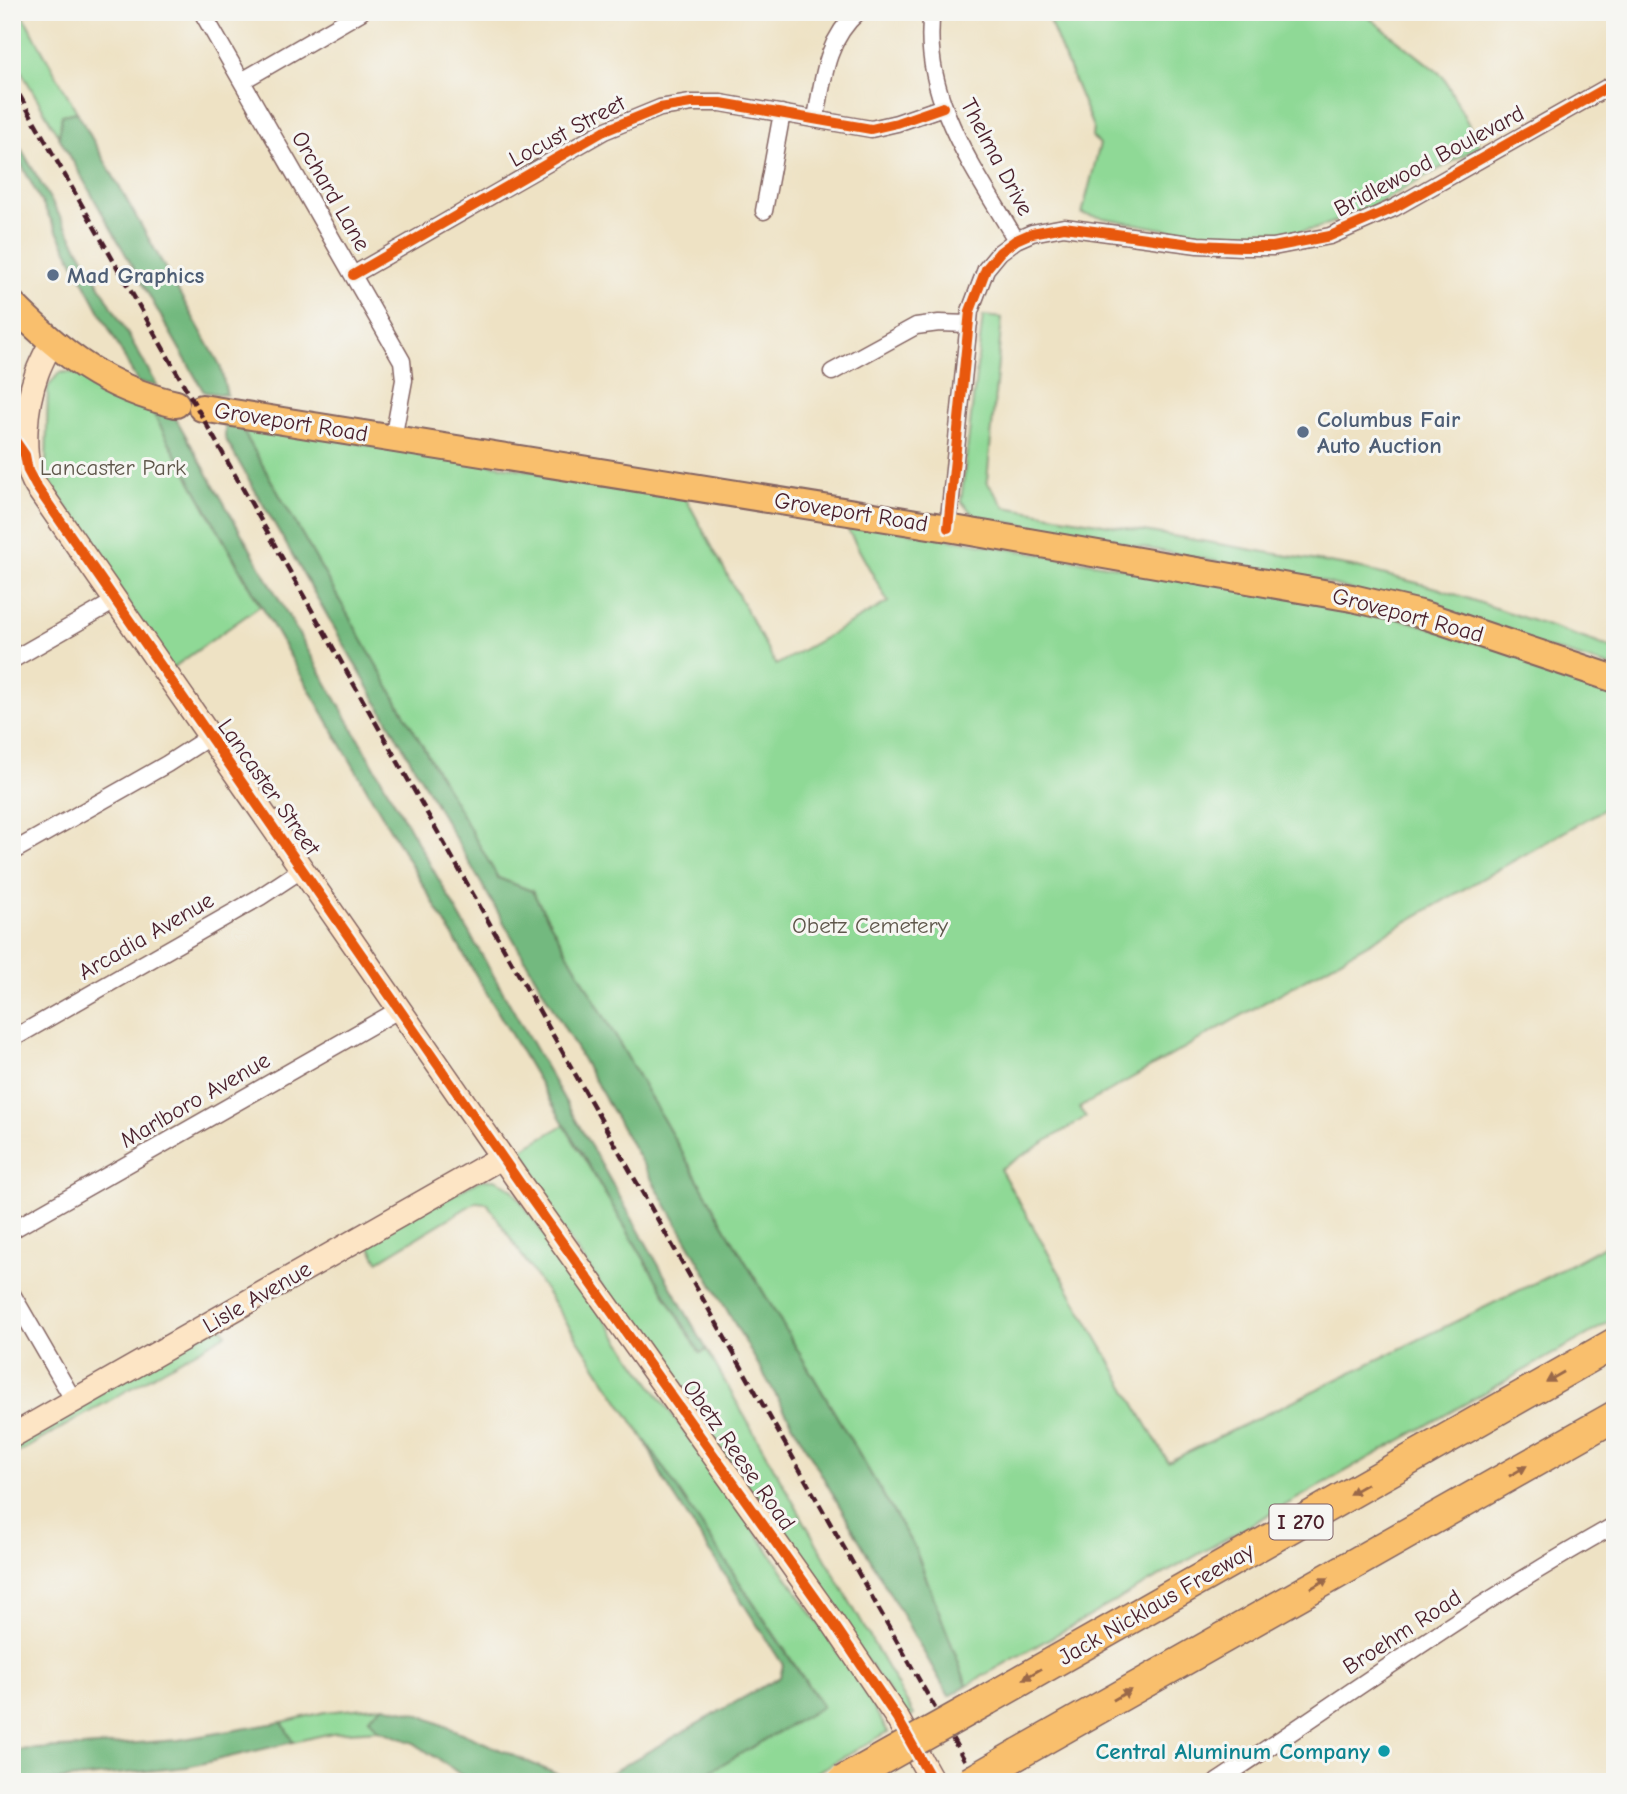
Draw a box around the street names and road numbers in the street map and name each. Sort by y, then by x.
street label: Locust Street [504,88,631,173]
street label: Thelma Drive [955,94,1039,220]
street label: Bridlewood Boulevard [1329,99,1529,223]
street label: Orchard Lane [286,126,376,256]
street label: Groveport Road [212,397,370,447]
street label: Groveport Road [772,487,930,537]
street label: Groveport Road [1330,582,1486,648]
street label: Lancaster Street [212,714,327,861]
street label: Arcadia Avenue [74,886,218,986]
street label: Marlboro Avenue [115,1046,275,1154]
street label: Lisle Avenue [198,1255,316,1339]
street label: Obetz Reese Road [677,1374,801,1536]
road number: I 270 [1270,1504,1332,1540]
street label: Jack Nicklaus Freeway [1053,1537,1259,1671]
street label: Broehm Road [1338,1584,1466,1680]

